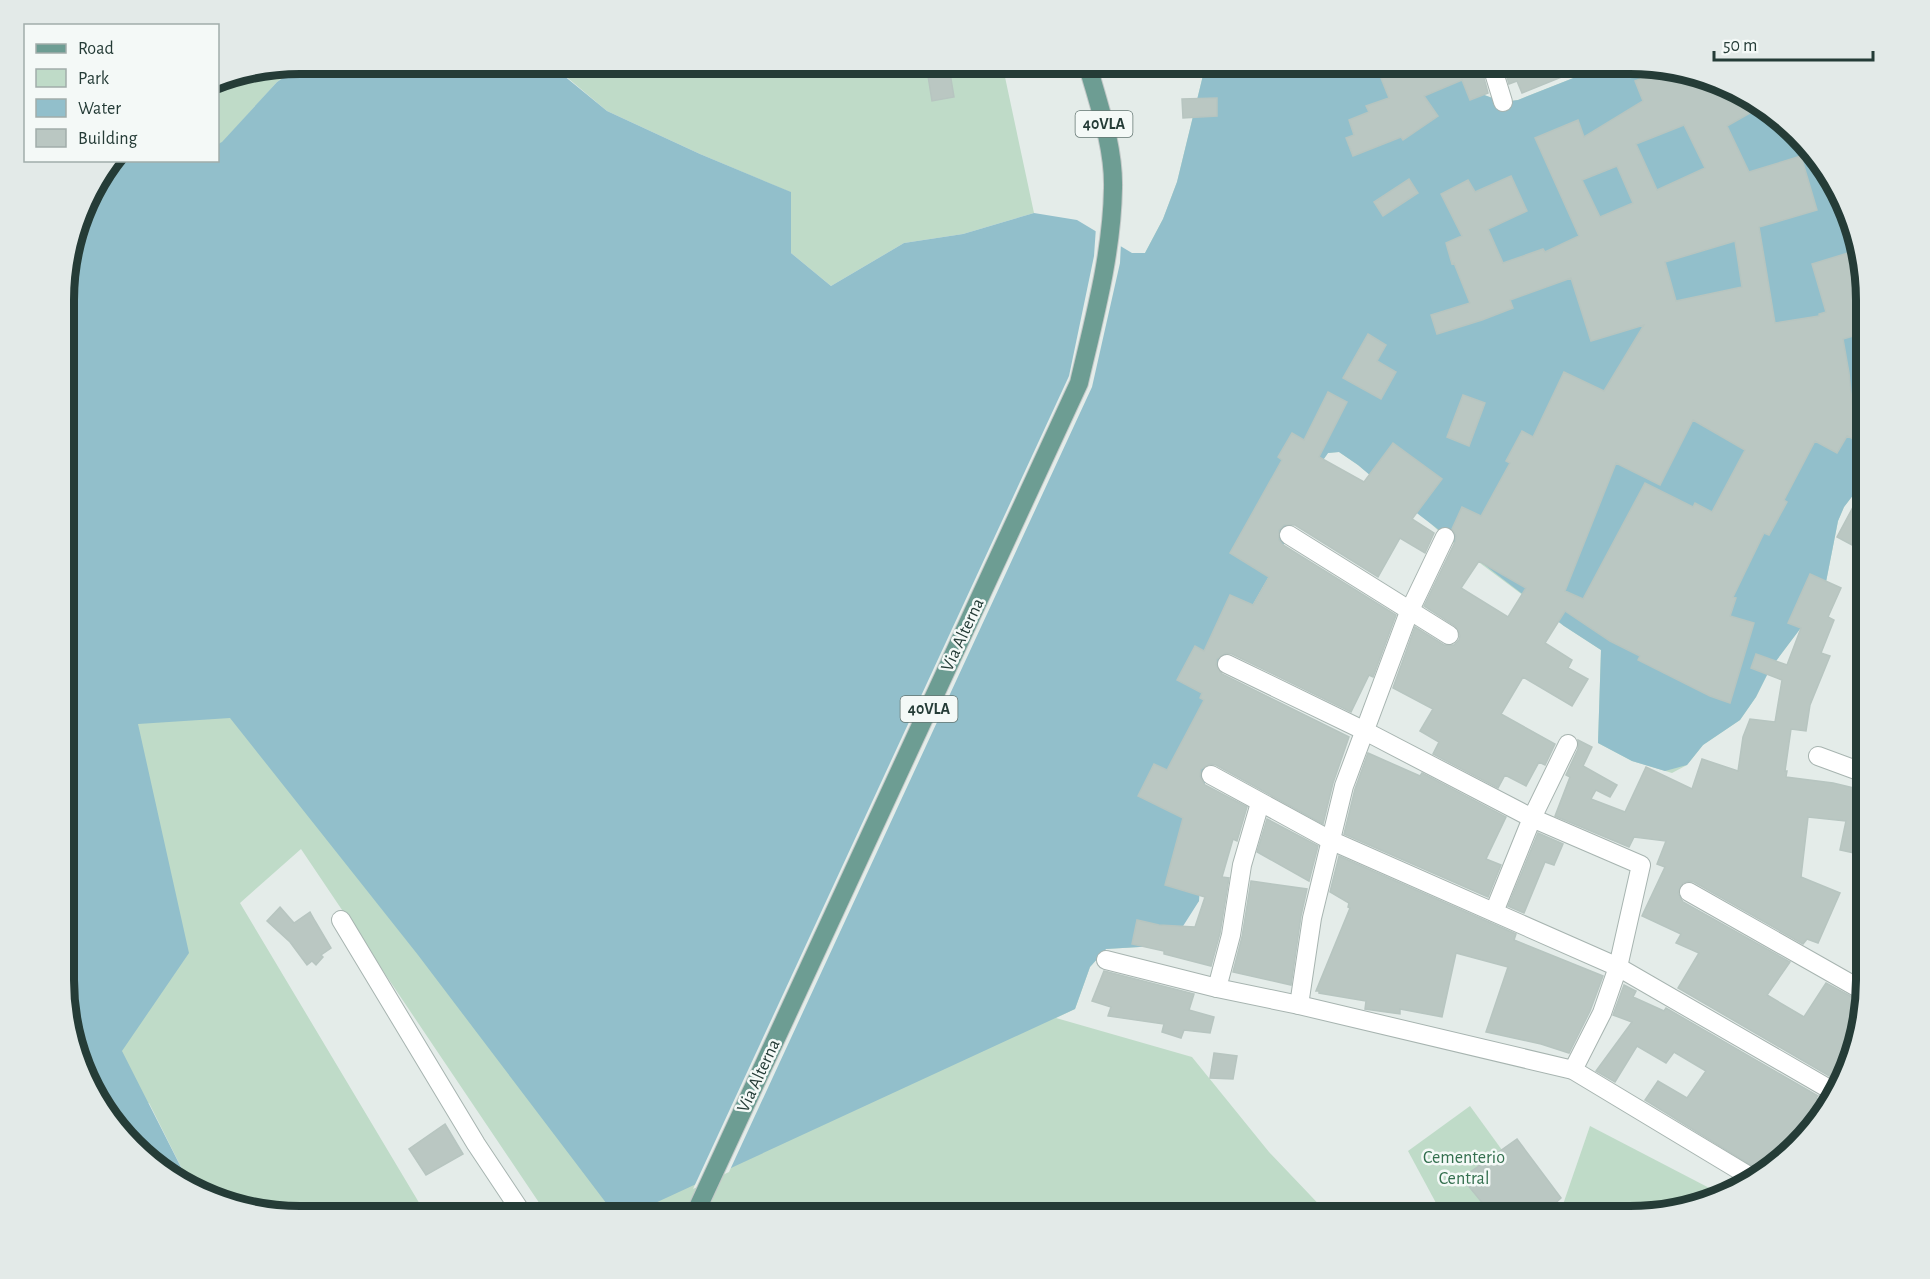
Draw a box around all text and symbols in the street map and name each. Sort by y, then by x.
legend [24,24,219,162]
scale bar [1714,24,1873,62]
text: 50 m [1723,37,1757,55]
text: Road [78,40,114,58]
text: Park [78,70,110,88]
text: Water [78,100,121,118]
road number: 40VLA [1076,111,1132,137]
text: Building [78,130,138,148]
street label: Via Alterna [938,596,988,674]
road number: 40VLA [900,696,958,722]
street label: Via Alterna [734,1037,784,1115]
park label: Cementerio Central [1423,1149,1505,1188]

